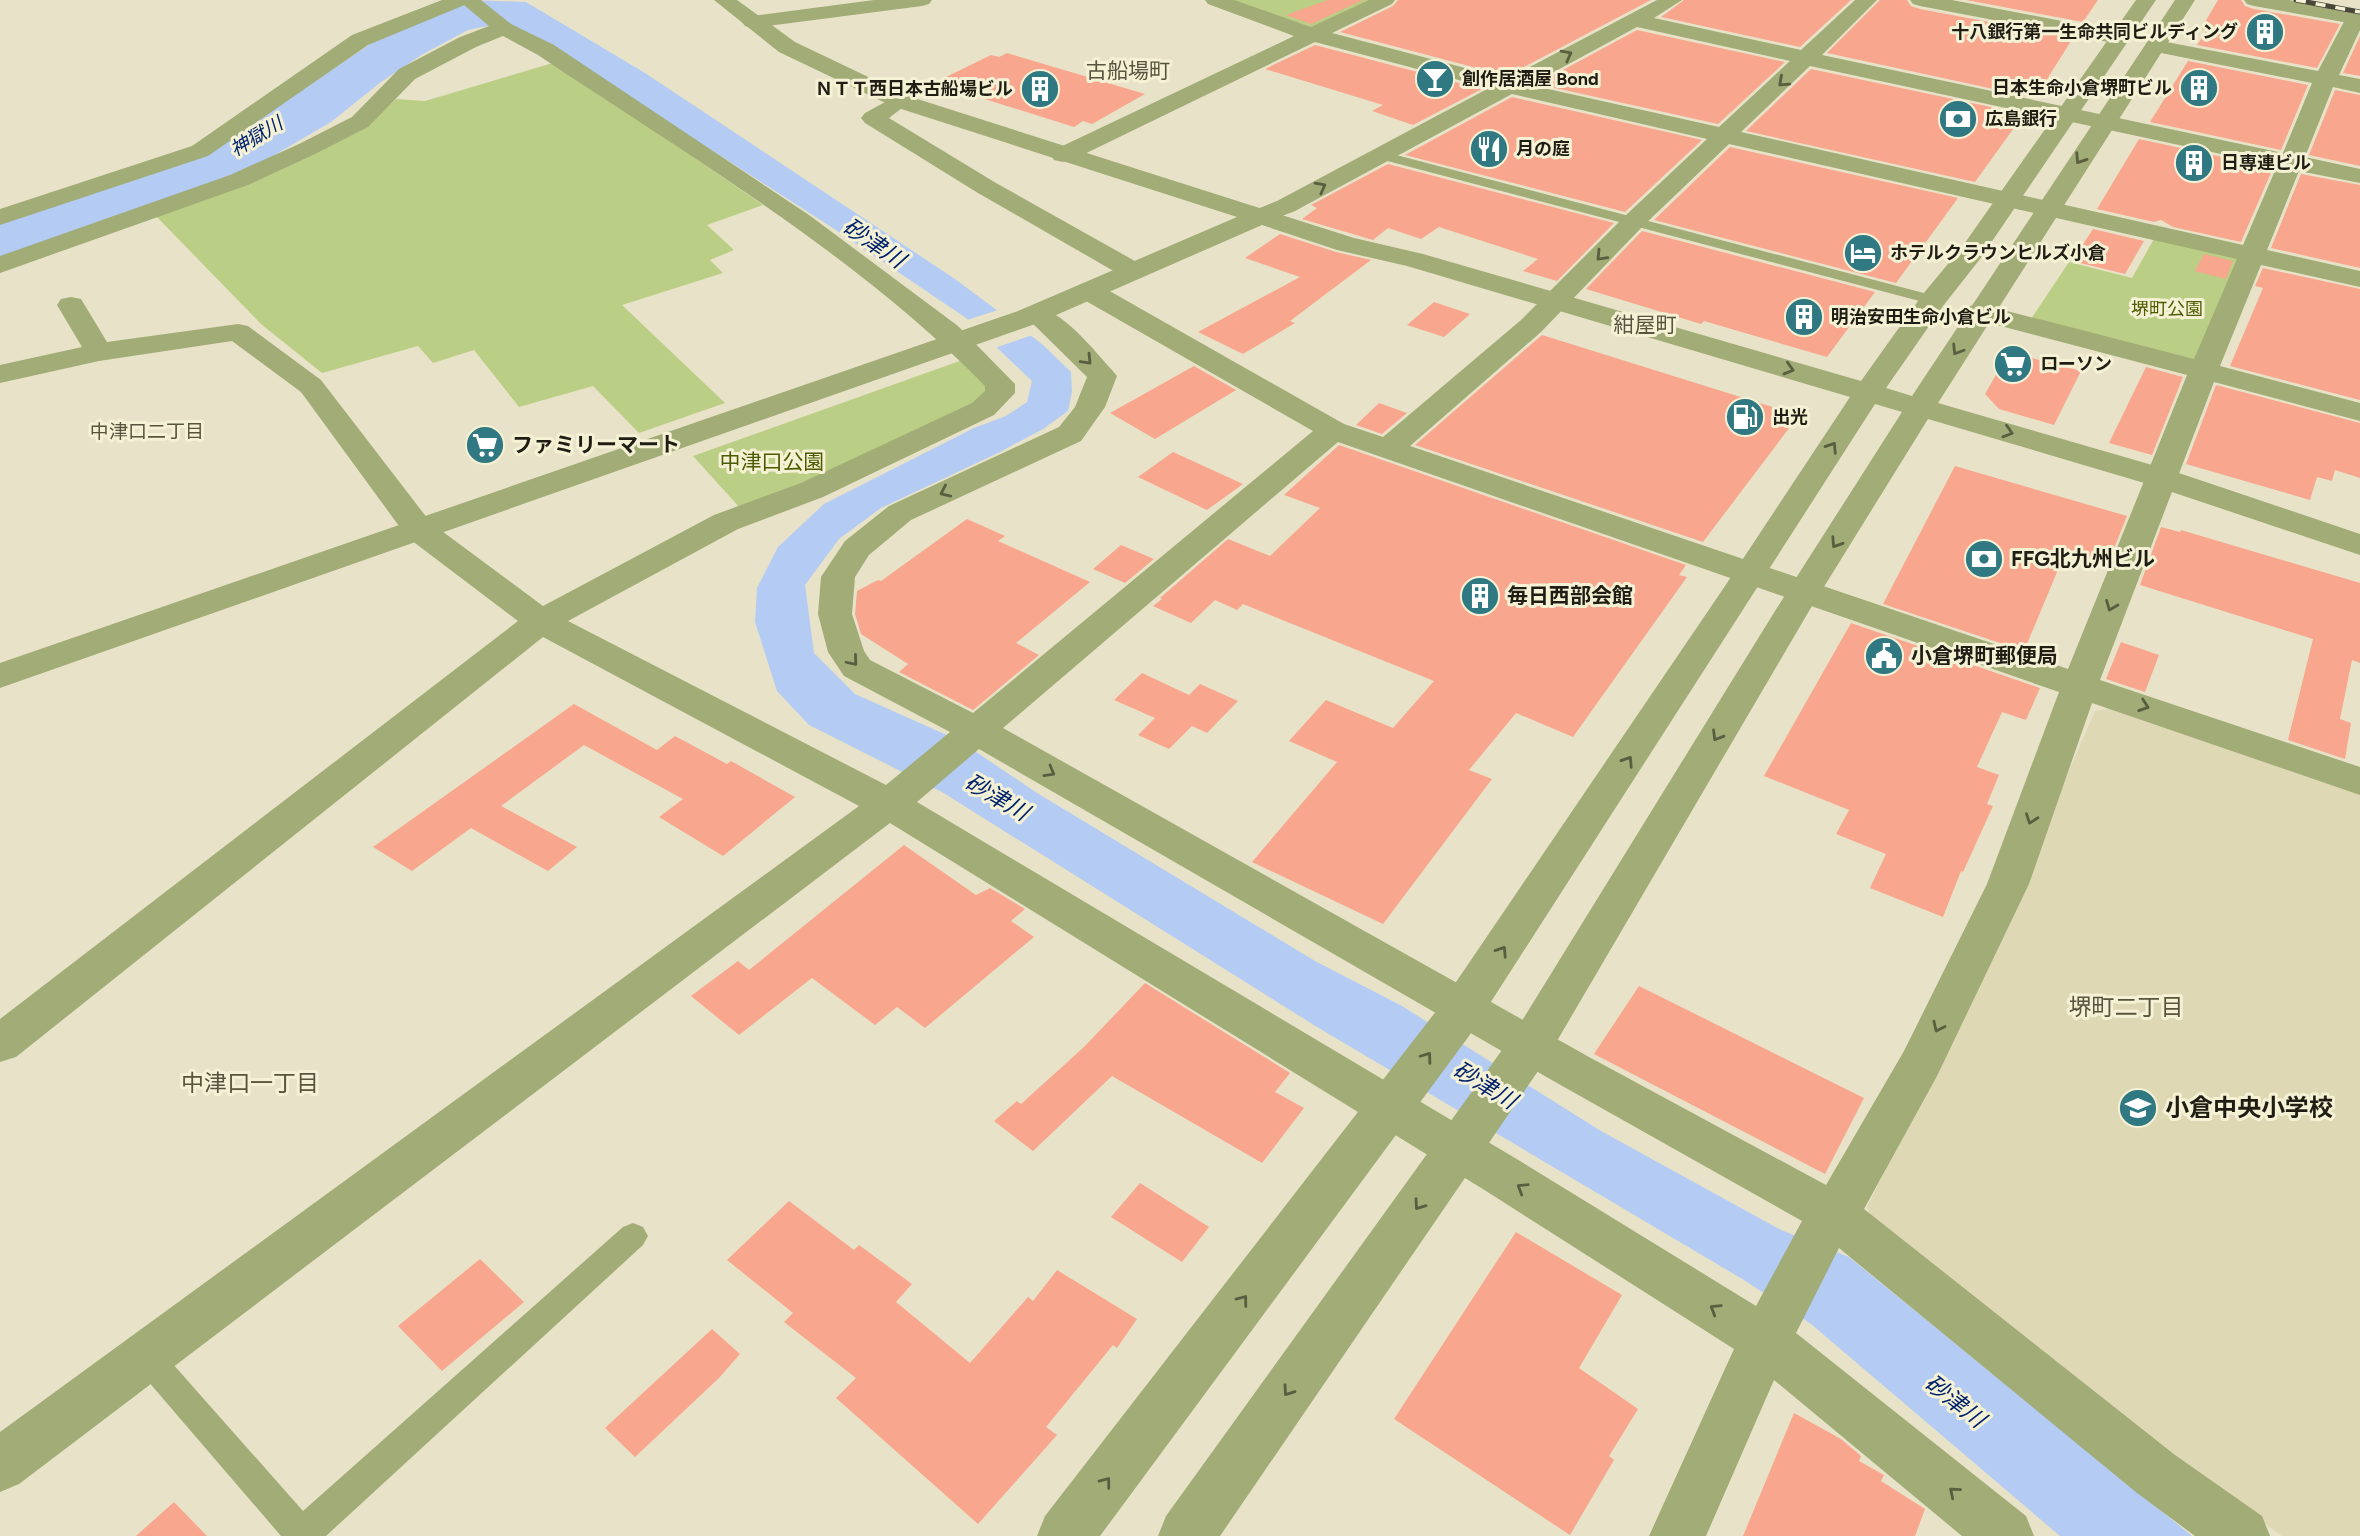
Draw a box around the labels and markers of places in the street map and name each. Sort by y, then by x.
building icon: 十八銀行第一生命共同ビルディング [2244,11,2286,53]
place label: 十八銀行第一生命共同ビルディング [1951,21,2238,43]
bar icon: 創作居酒屋 Bond [1414,58,1456,100]
building icon: 日本生命小倉堺町ビル [2178,67,2220,109]
building icon: ＮＴＴ西日本古船場ビル [1019,68,1061,110]
place label: 創作居酒屋 Bond [1462,68,1599,90]
place label: 日本生命小倉堺町ビル [1992,77,2172,99]
place label: ＮＴＴ西日本古船場ビル [815,78,1013,100]
bank icon: 広島銀行 [1937,98,1979,140]
place label: 広島銀行 [1985,108,2057,130]
restaurant icon: 月の庭 [1468,128,1510,170]
place label: 月の庭 [1516,138,1570,160]
building icon: 日専連ビル [2173,142,2215,184]
place label: 日専連ビル [2221,152,2311,174]
hotel icon: ホテルクラウンヒルズ小倉 [1842,232,1884,274]
place label: ホテルクラウンヒルズ小倉 [1890,242,2106,264]
building icon: 明治安田生命小倉ビル [1783,296,1825,338]
place label: 明治安田生命小倉ビル [1831,306,2011,328]
supermarket icon: ローソン [1992,343,2034,385]
place label: ローソン [2040,353,2112,375]
fuel station icon: 出光 [1724,396,1766,438]
place label: 出光 [1772,406,1808,428]
supermarket icon: ファミリーマート [464,424,506,466]
place label: ファミリーマート [512,432,680,457]
bank icon: FFG北九州ビル [1963,538,2005,580]
place label: FFG北九州ビル [2011,546,2155,571]
building icon: 毎日西部会館 [1459,575,1501,617]
place label: 毎日西部会館 [1507,583,1633,608]
public building icon: 小倉堺町郵便局 [1863,635,1905,677]
place label: 小倉堺町郵便局 [1911,643,2058,668]
school or university icon: 小倉中央小学校 [2117,1087,2159,1129]
place label: 小倉中央小学校 [2165,1093,2333,1122]

